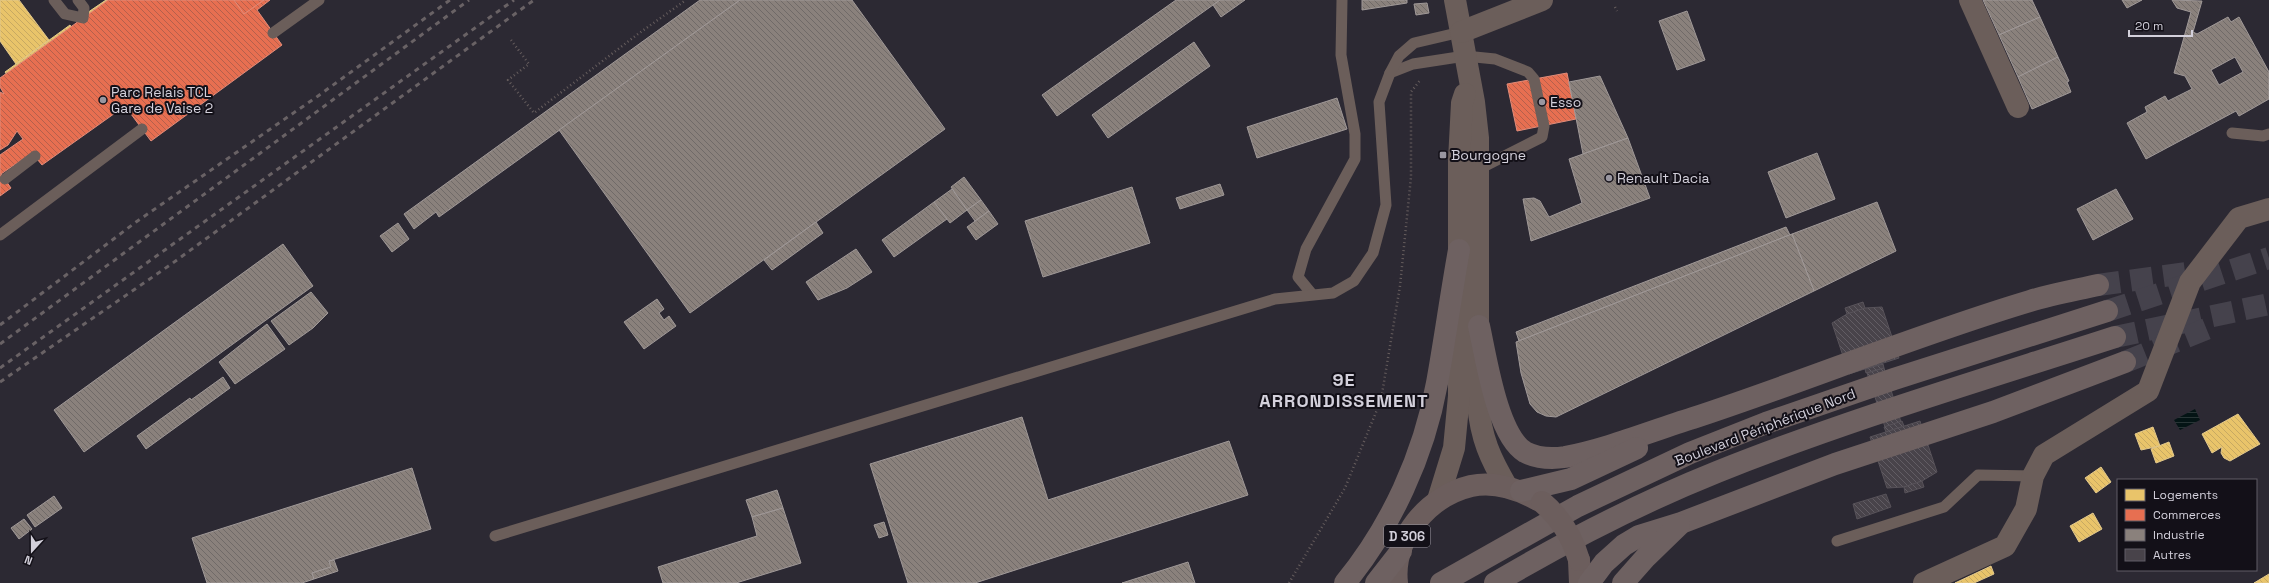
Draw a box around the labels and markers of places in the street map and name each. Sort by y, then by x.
place label: Parc Relais TCL Gare de Vaise 2 [111,83,213,117]
place label: Esso [1550,93,1581,111]
marker: Parc Relais TCL Gare de Vaise 2 [98,95,108,105]
marker: Esso [1537,97,1547,107]
place label: Bourgogne [1451,146,1526,164]
marker: Bourgogne [1438,150,1448,160]
place label: Renault Dacia [1617,169,1710,187]
marker: Renault Dacia [1604,173,1614,183]

